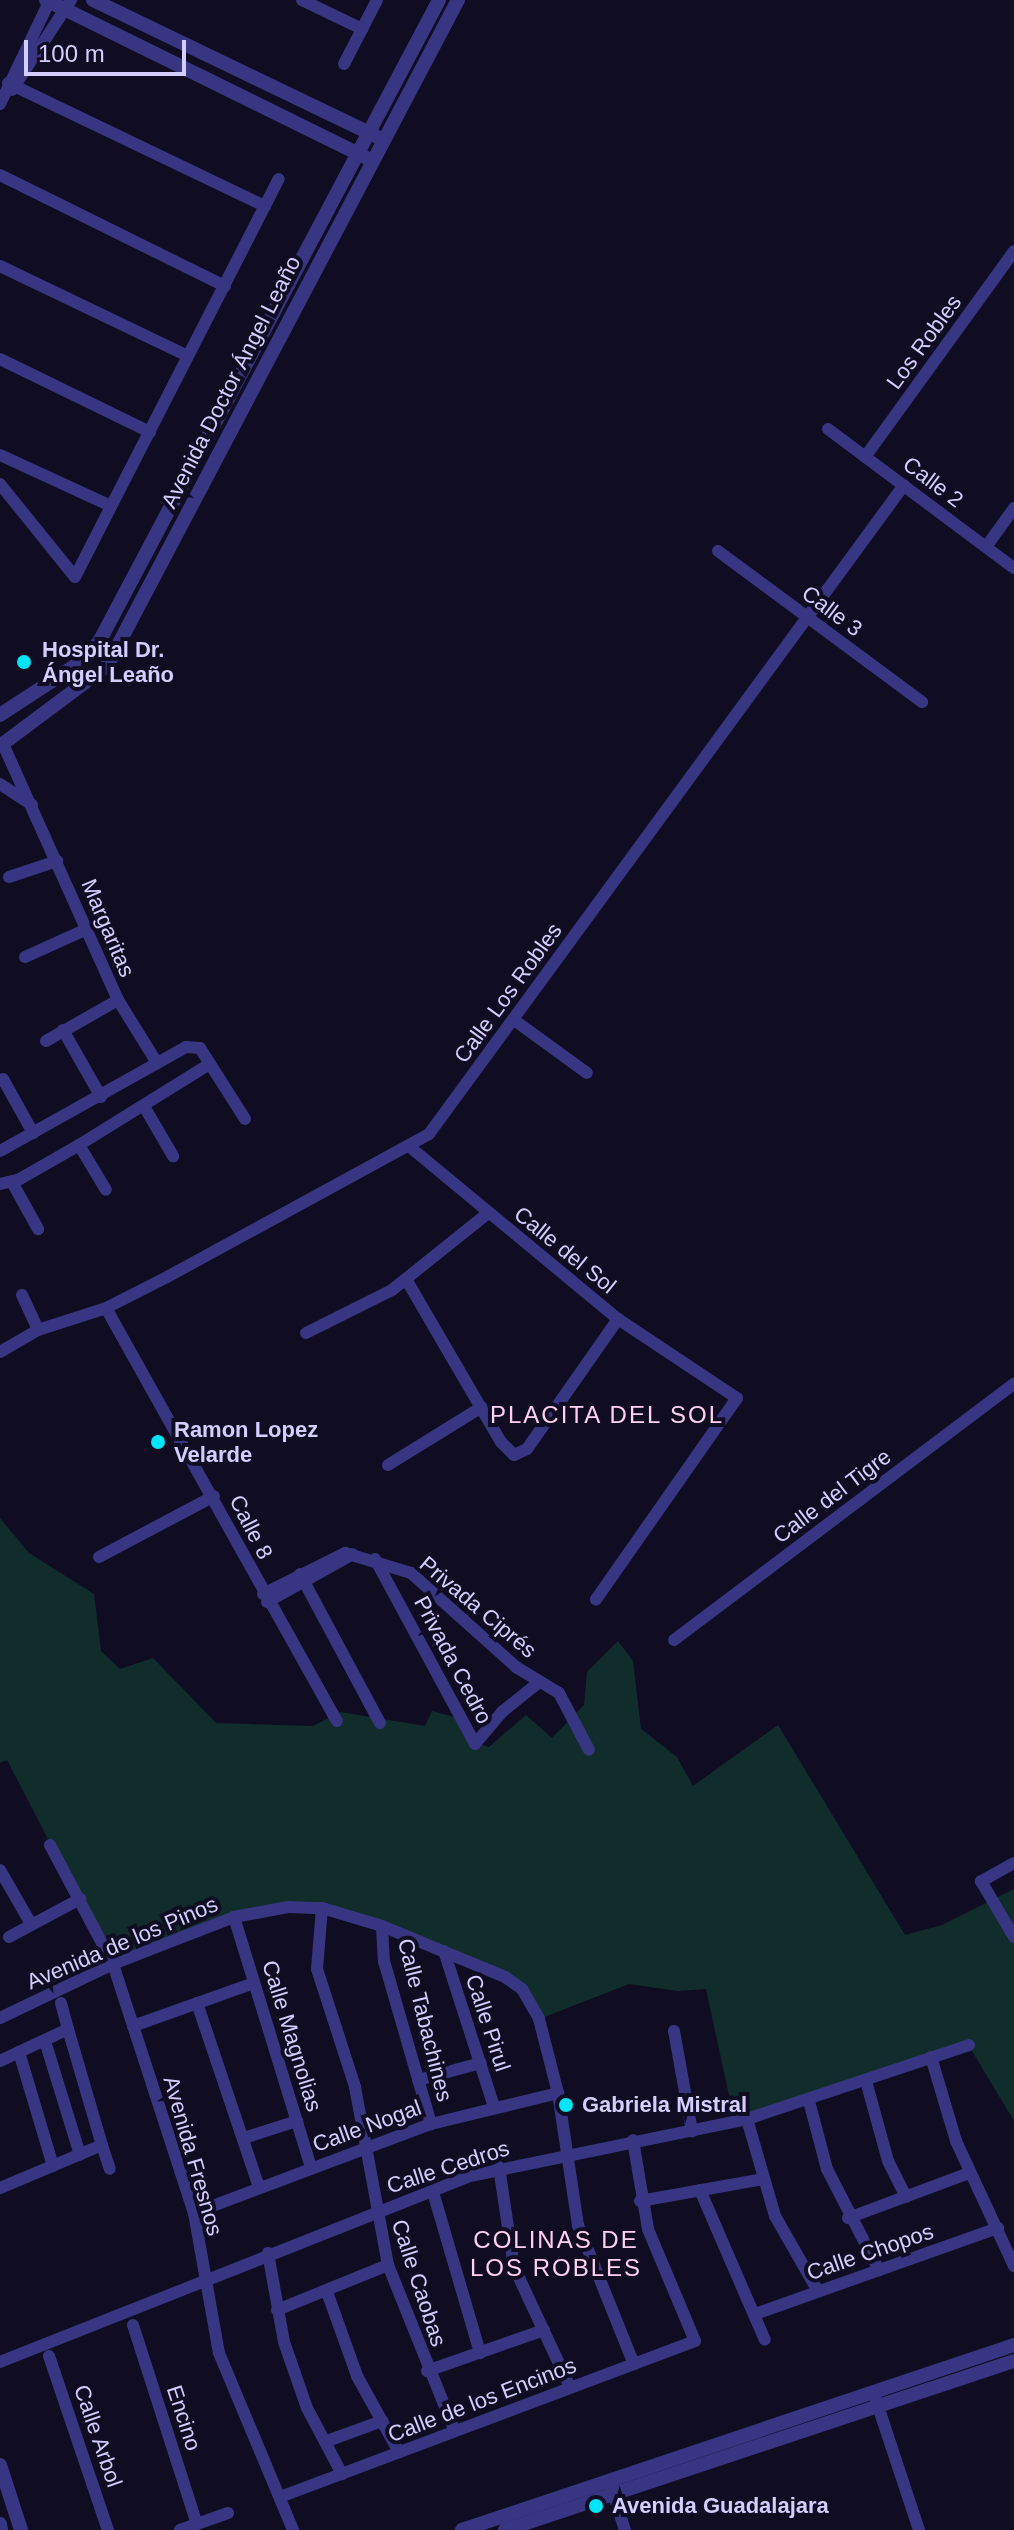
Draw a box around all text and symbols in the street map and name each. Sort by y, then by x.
scale bar [28,24,190,74]
text: 100 m [38,40,105,67]
street label: Avenida Doctor Ángel Leaño [156,251,306,513]
street label: Los Robles [881,290,967,394]
street label: Calle 2 [898,451,968,513]
street label: Calle 3 [797,580,867,642]
place label: Hospital Dr. Ángel Leaño [42,636,174,688]
marker: Hospital Dr. Ángel Leaño [13,651,35,673]
street label: Margaritas [76,875,140,981]
street label: Calle Los Robles [448,918,568,1068]
street label: Calle del Sol [509,1201,621,1299]
district label: PLACITA DEL SOL [489,1401,725,1429]
place label: Ramon Lopez Velarde [174,1416,318,1468]
marker: Ramon Lopez Velarde [149,1433,167,1451]
street label: Calle del Tigre [768,1443,896,1549]
street label: Calle 8 [224,1490,278,1564]
street label: Privada Ciprés [414,1551,542,1663]
street label: Privada Cedro [408,1592,498,1728]
street label: Avenida de los Pinos [22,1891,222,1995]
street label: Calle Tabachines [392,1936,458,2104]
street label: Calle Magnolias [256,1957,328,2115]
street label: Calle Pirul [460,1971,516,2075]
street label: Avenida Fresnos [158,2073,228,2239]
place label: Gabriela Mistral [582,2092,747,2118]
street label: Calle Nogal [309,2094,425,2158]
marker: Gabriela Mistral [557,2096,575,2114]
street label: Calle Cedros [383,2135,513,2199]
street label: Calle Caobas [386,2216,452,2350]
street label: Calle Chopos [803,2218,937,2286]
district label: COLINAS DE LOS ROBLES [470,2226,642,2282]
street label: Calle de los Encinos [384,2352,580,2448]
street label: Calle Arbol [68,2381,128,2491]
street label: Encino [161,2382,207,2454]
place label: Avenida Guadalajara [612,2493,829,2519]
marker: Avenida Guadalajara [587,2497,605,2515]

